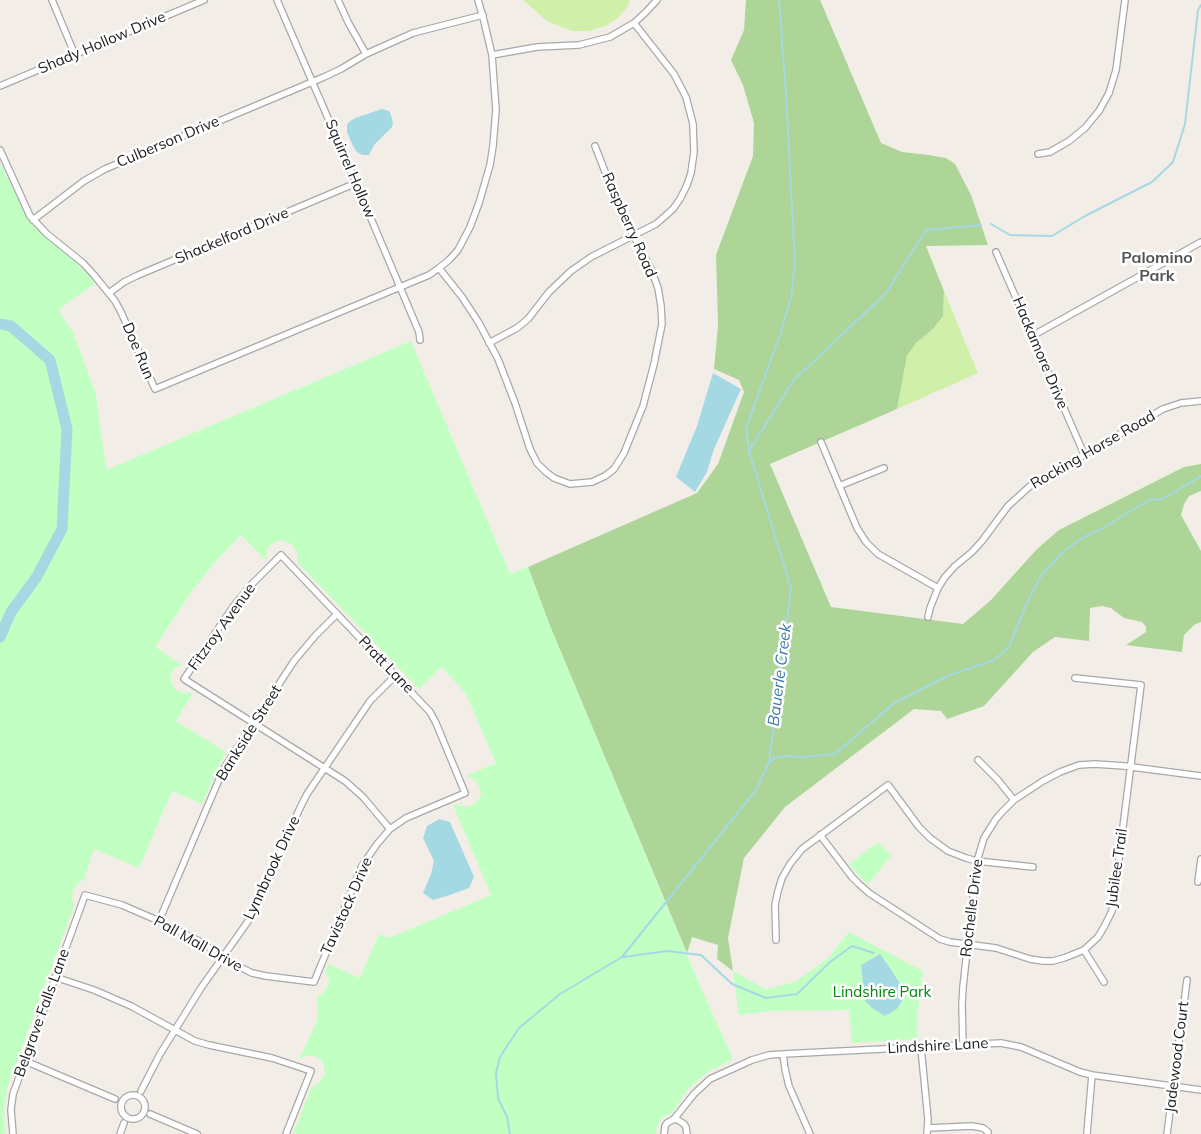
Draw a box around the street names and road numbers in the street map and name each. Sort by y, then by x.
street label: Shady Hollow Drive [35,8,169,78]
street label: Culberson Drive [114,112,222,172]
street label: Squirrel Hollow [321,117,379,221]
street label: Raspberry Road [598,170,660,280]
street label: Shackelford Drive [172,204,292,268]
street label: Hackamore Drive [1008,294,1072,412]
street label: Doe Run [118,320,158,382]
street label: Rocking Horse Road [1027,407,1159,493]
street label: Fitzroy Avenue [184,580,260,674]
street label: Pratt Lane [354,633,418,697]
street label: Bankside Street [212,682,286,784]
street label: Lynnbrook Drive [240,813,304,923]
street label: Jubilee Trail [1103,827,1131,909]
street label: Tavistock Drive [317,854,377,958]
street label: Rochelle Drive [957,858,987,958]
street label: Pall Mall Drive [151,912,245,976]
street label: Belgrave Falls Lane [10,947,74,1079]
street label: Jadewood Court [1161,1000,1193,1114]
street label: Lindshire Lane [887,1034,989,1058]

